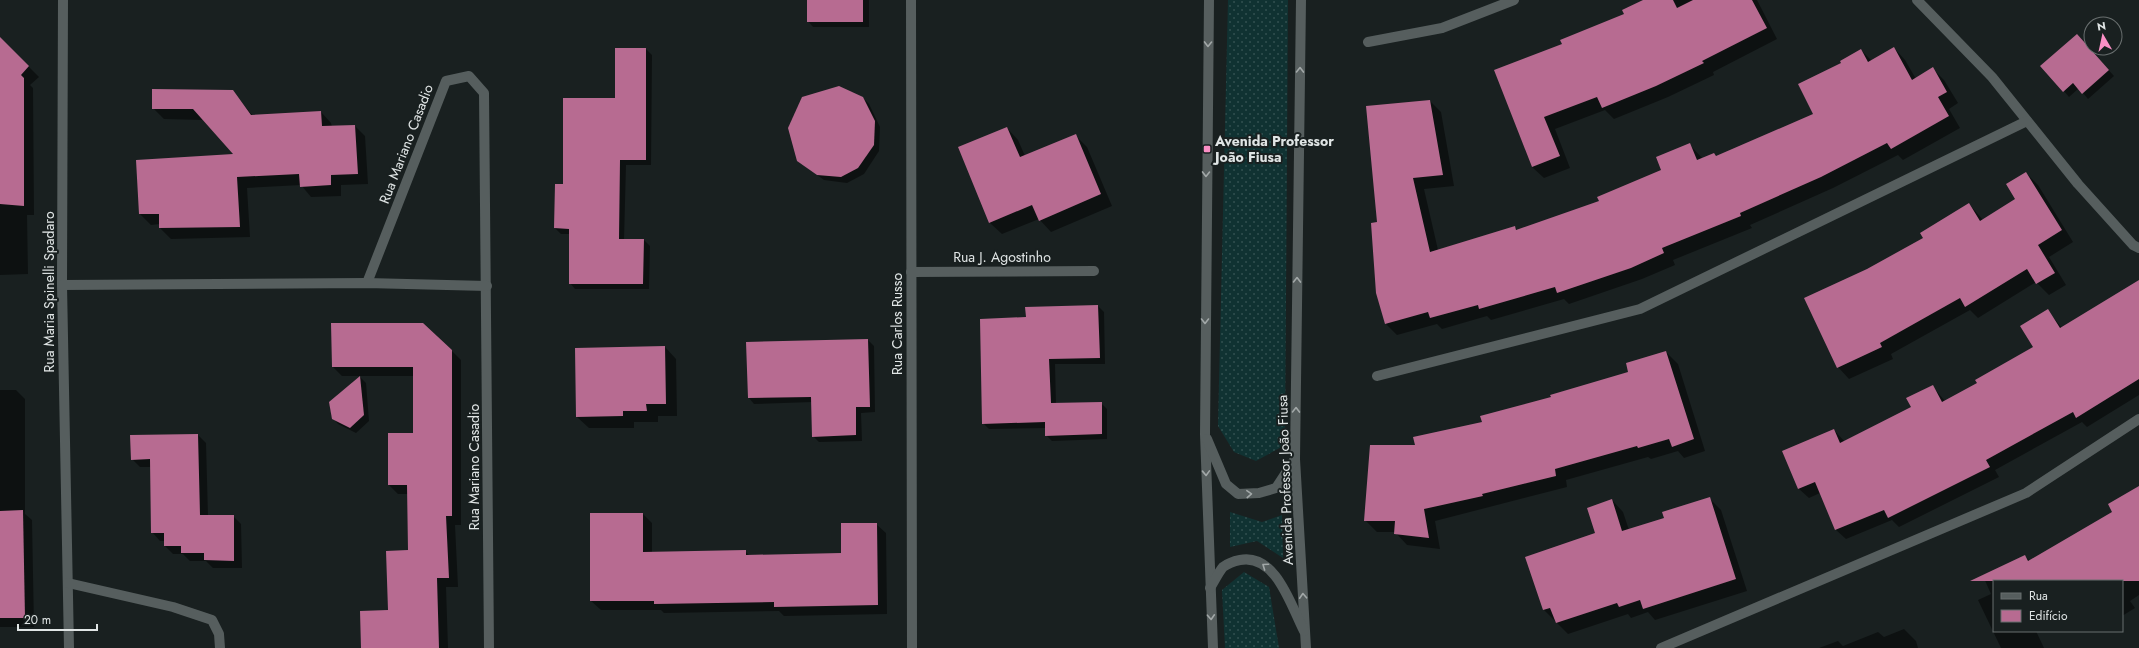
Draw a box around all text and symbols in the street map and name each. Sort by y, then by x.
north arrow [2083,16,2123,56]
text: N [2096,18,2107,35]
one-way arrow [1204,41,1213,47]
one-way arrow [1296,67,1304,73]
street label: Rua Mariano Casadio [374,81,438,207]
place label: Avenida Professor João Fiusa [1212,131,1334,167]
marker: Avenida Professor João Fiusa [1202,144,1212,154]
one-way arrow [1202,171,1210,177]
street label: Rua Maria Spinelli Spadaro [39,211,59,373]
street label: Rua J. Agostinho [953,247,1051,267]
street label: Rua Carlos Russo [887,273,907,375]
one-way arrow [1293,277,1302,283]
one-way arrow [1201,318,1209,324]
street label: Avenida Professor João Fiusa [1272,395,1298,565]
street label: Rua Mariano Casadio [464,403,484,530]
one-way arrow [1292,407,1300,413]
one-way arrow [1202,470,1210,476]
one-way arrow [1246,489,1252,498]
one-way arrow [1263,564,1270,571]
legend [1993,580,2123,632]
text: Rua [2029,587,2048,605]
one-way arrow [1299,593,1308,599]
scale bar [18,606,97,632]
text: Edifício [2029,607,2068,625]
text: 20 m [24,611,51,629]
one-way arrow [1207,614,1216,620]

